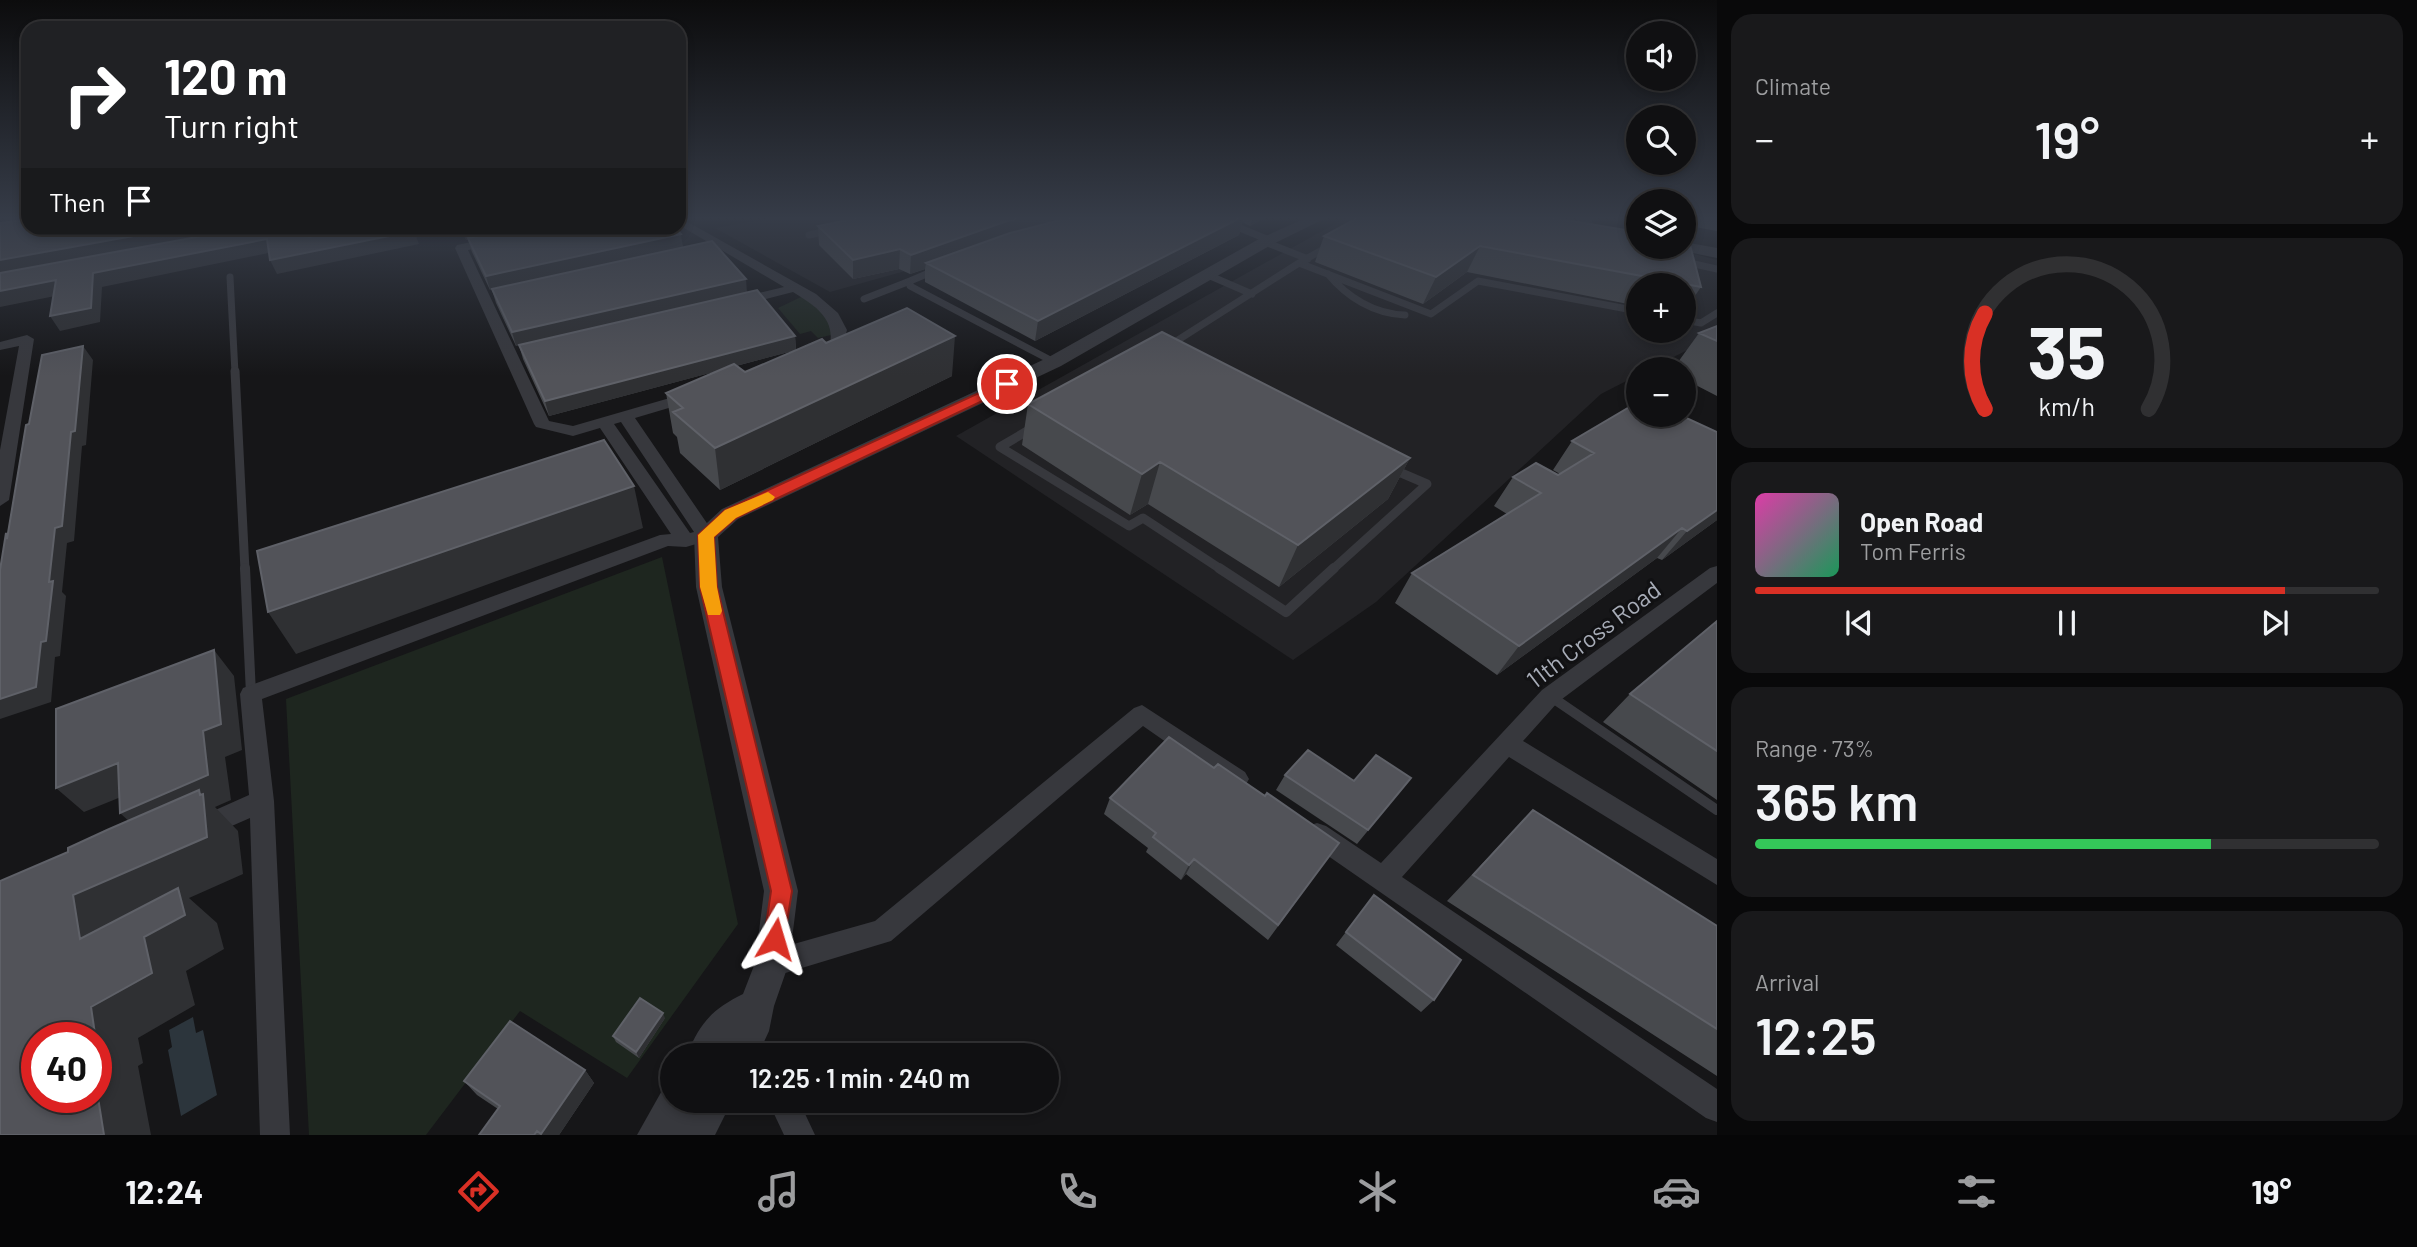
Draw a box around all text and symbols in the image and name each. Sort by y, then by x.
map controls [1626,21,1696,427]
button: sound [1626,21,1696,91]
text: 120 m [164,46,287,105]
icon: right [49,49,140,140]
text: Climate [1755,72,1831,100]
button: search [1626,105,1696,175]
text: Turn right [164,106,299,144]
text: 19° [2034,107,2100,169]
text: − [1755,115,1774,161]
text: + [2360,115,2379,161]
icon: arrive [120,182,158,220]
text: Then [49,186,106,217]
button: layers [1626,189,1696,259]
button: + [1626,273,1696,343]
text: 35 [2028,307,2106,395]
pin [977,354,1037,414]
button: − [1626,357,1696,427]
icon: arrive [988,365,1026,403]
text: km/h [2039,391,2095,421]
text: Open Road [1860,506,1983,537]
text: Tom Ferris [1860,537,1966,565]
street label: 11th Cross Road [1520,574,1666,694]
icon: previous [1840,604,1878,642]
icon: pause [2048,604,2086,642]
icon: next [2256,604,2294,642]
text: Range · 73% [1755,734,1874,762]
text: 365 km [1755,769,1918,831]
position arrow [738,902,812,976]
text: Arrival [1755,968,1819,996]
text: 12:25 [1755,1003,1877,1065]
speed limit sign: 40 [21,1022,112,1113]
text: 12:25 · 1 min · 240 m [749,1062,970,1093]
icon: directions [454,1167,503,1216]
icon: music [754,1167,803,1216]
icon: phone [1053,1167,1102,1216]
icon: climate [1353,1167,1402,1216]
icon: car [1652,1167,1701,1216]
icon: filters [1952,1167,2001,1216]
text: 12:24 [125,1172,203,1210]
text: 19° [2251,1172,2292,1210]

